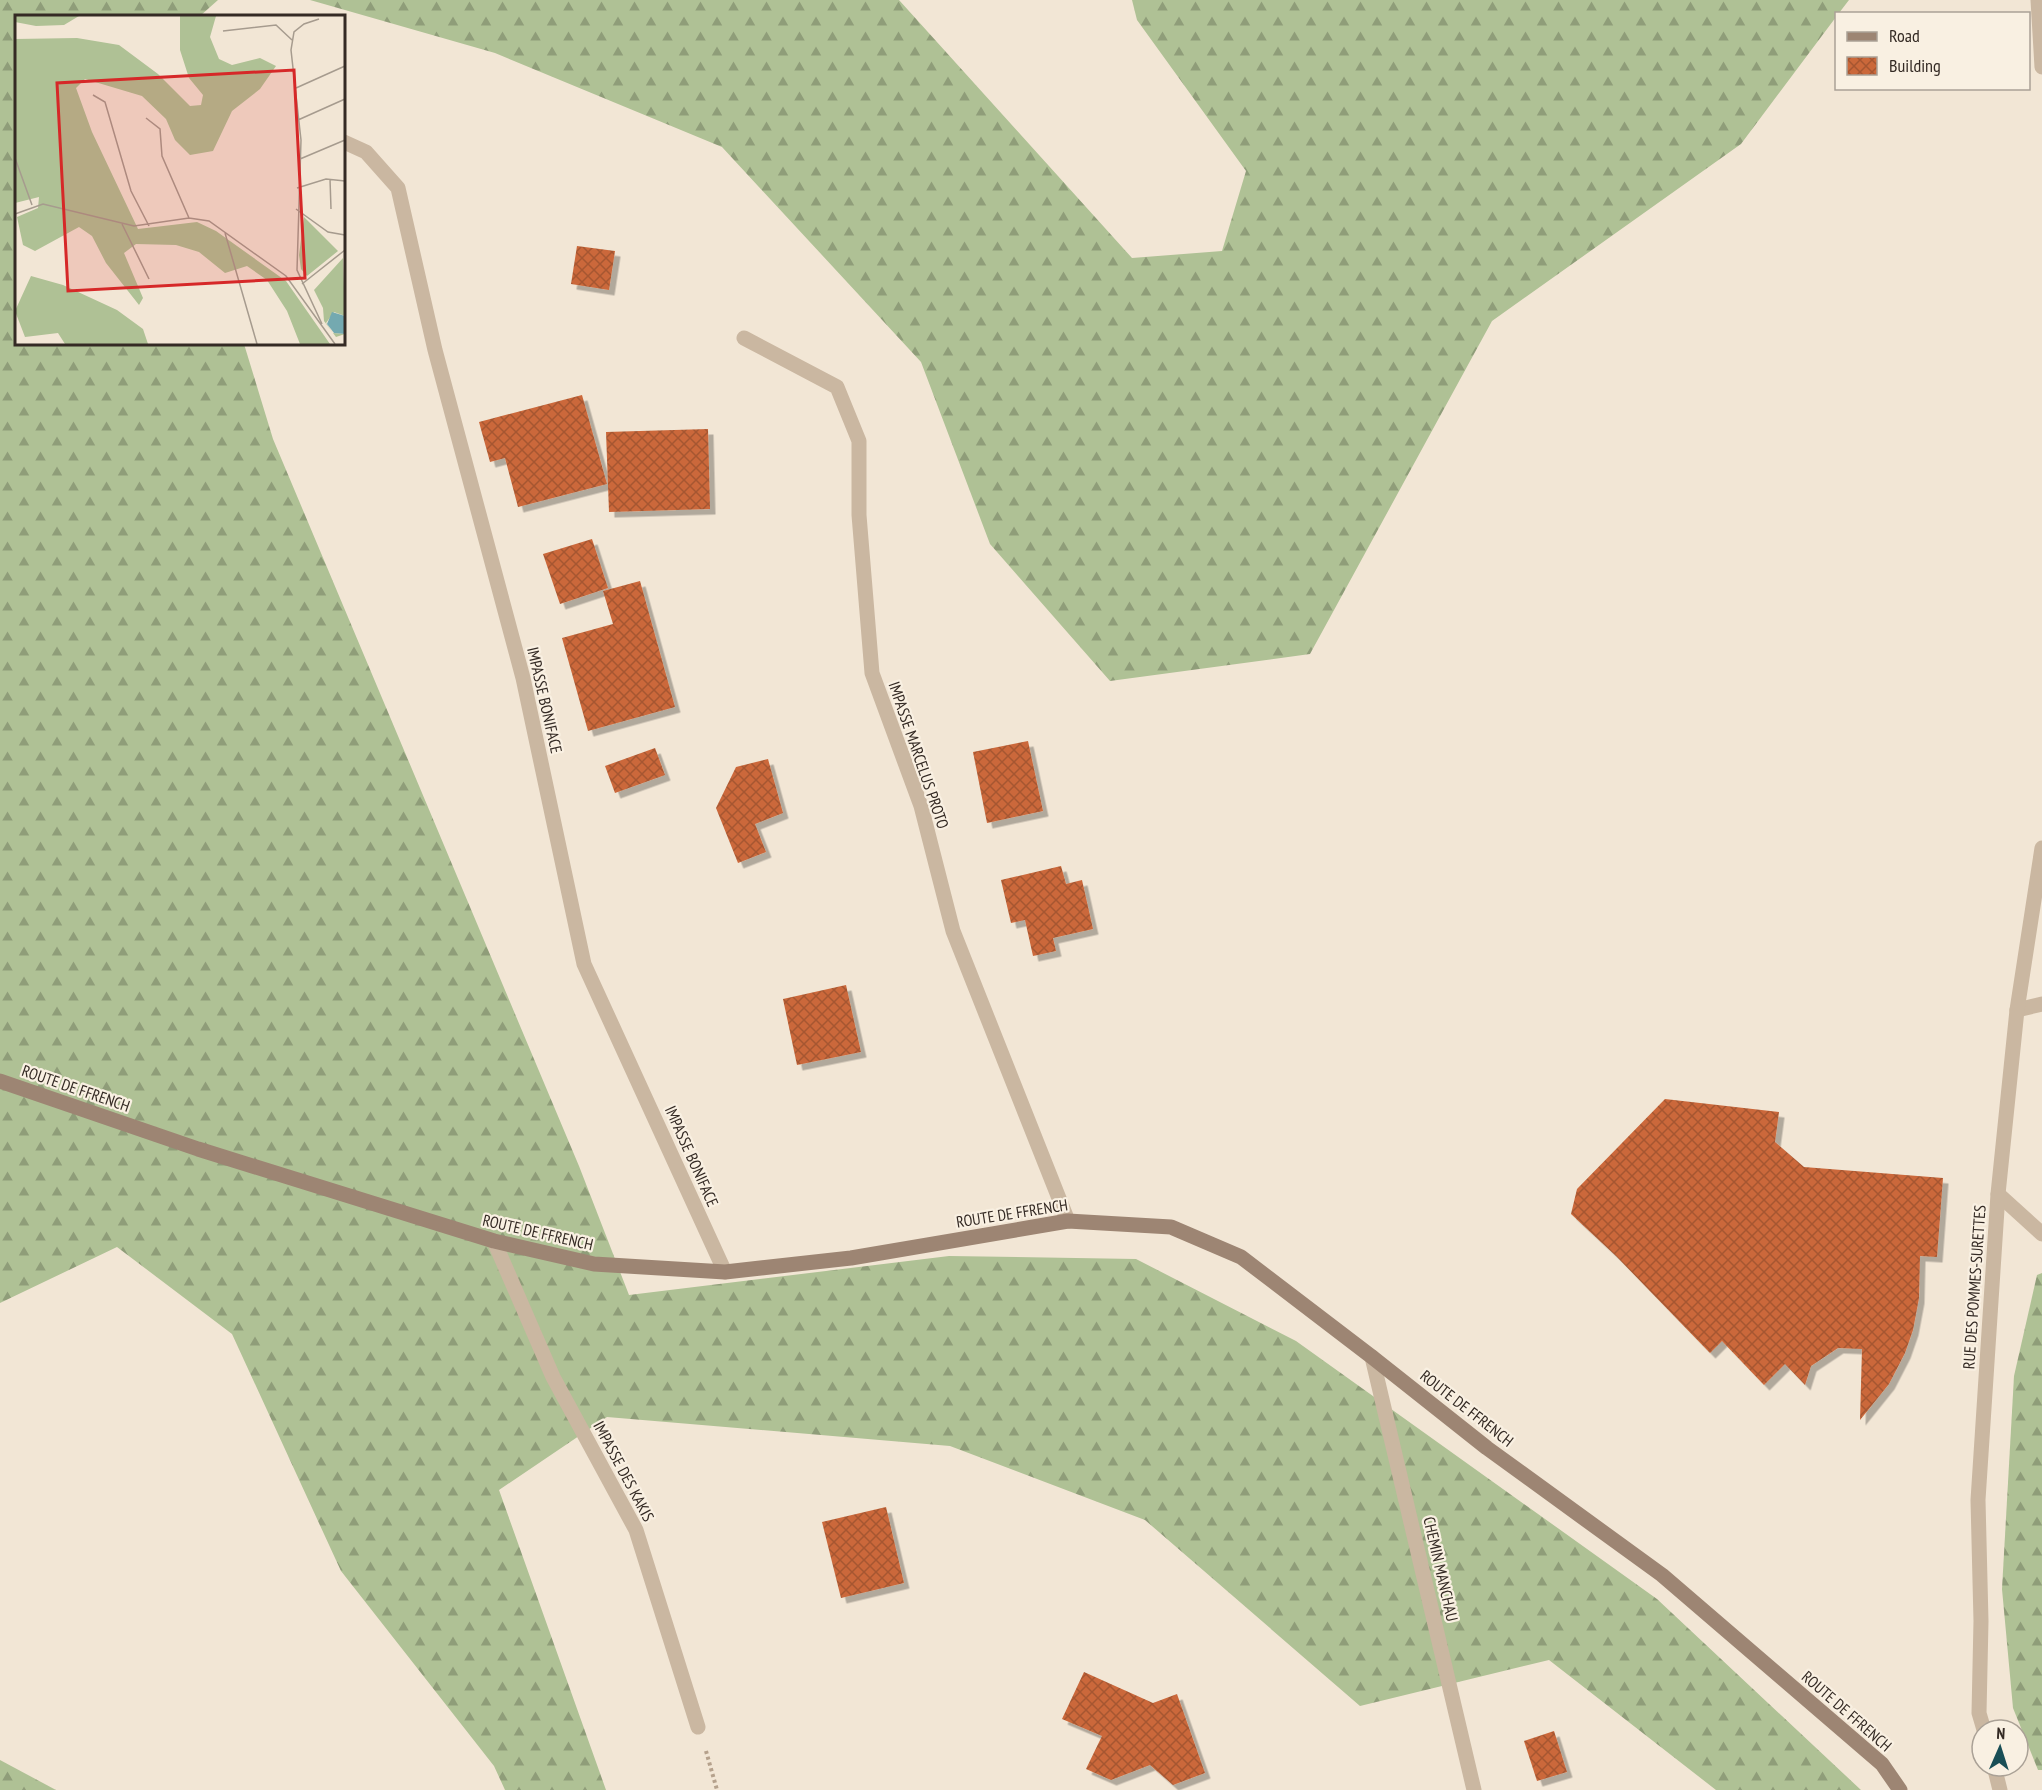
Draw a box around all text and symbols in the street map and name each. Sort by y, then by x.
legend [1835,12,2030,90]
inset map [15,15,345,345]
text: Road [1889,24,1920,47]
text: Building [1889,54,1941,77]
street label: IMPASSE BONIFACE [523,645,567,755]
street label: IMPASSE MARCELUS PROTO [884,679,954,831]
street label: ROUTE DE FFRENCH [19,1060,133,1116]
street label: IMPASSE BONIFACE [661,1102,723,1210]
street label: ROUTE DE FFRENCH [955,1194,1069,1232]
street label: RUE DES POMMES-SURETTES [1958,1204,1990,1370]
street label: ROUTE DE FFRENCH [481,1210,595,1254]
street label: ROUTE DE FFRENCH [1416,1365,1518,1451]
street label: IMPASSE DES KAKIS [589,1417,659,1525]
street label: CHEMIN MANCHAU [1419,1515,1463,1623]
street label: ROUTE DE FFRENCH [1798,1666,1896,1756]
north arrow [1970,1718,2030,1778]
text: N [1996,1723,2006,1743]

